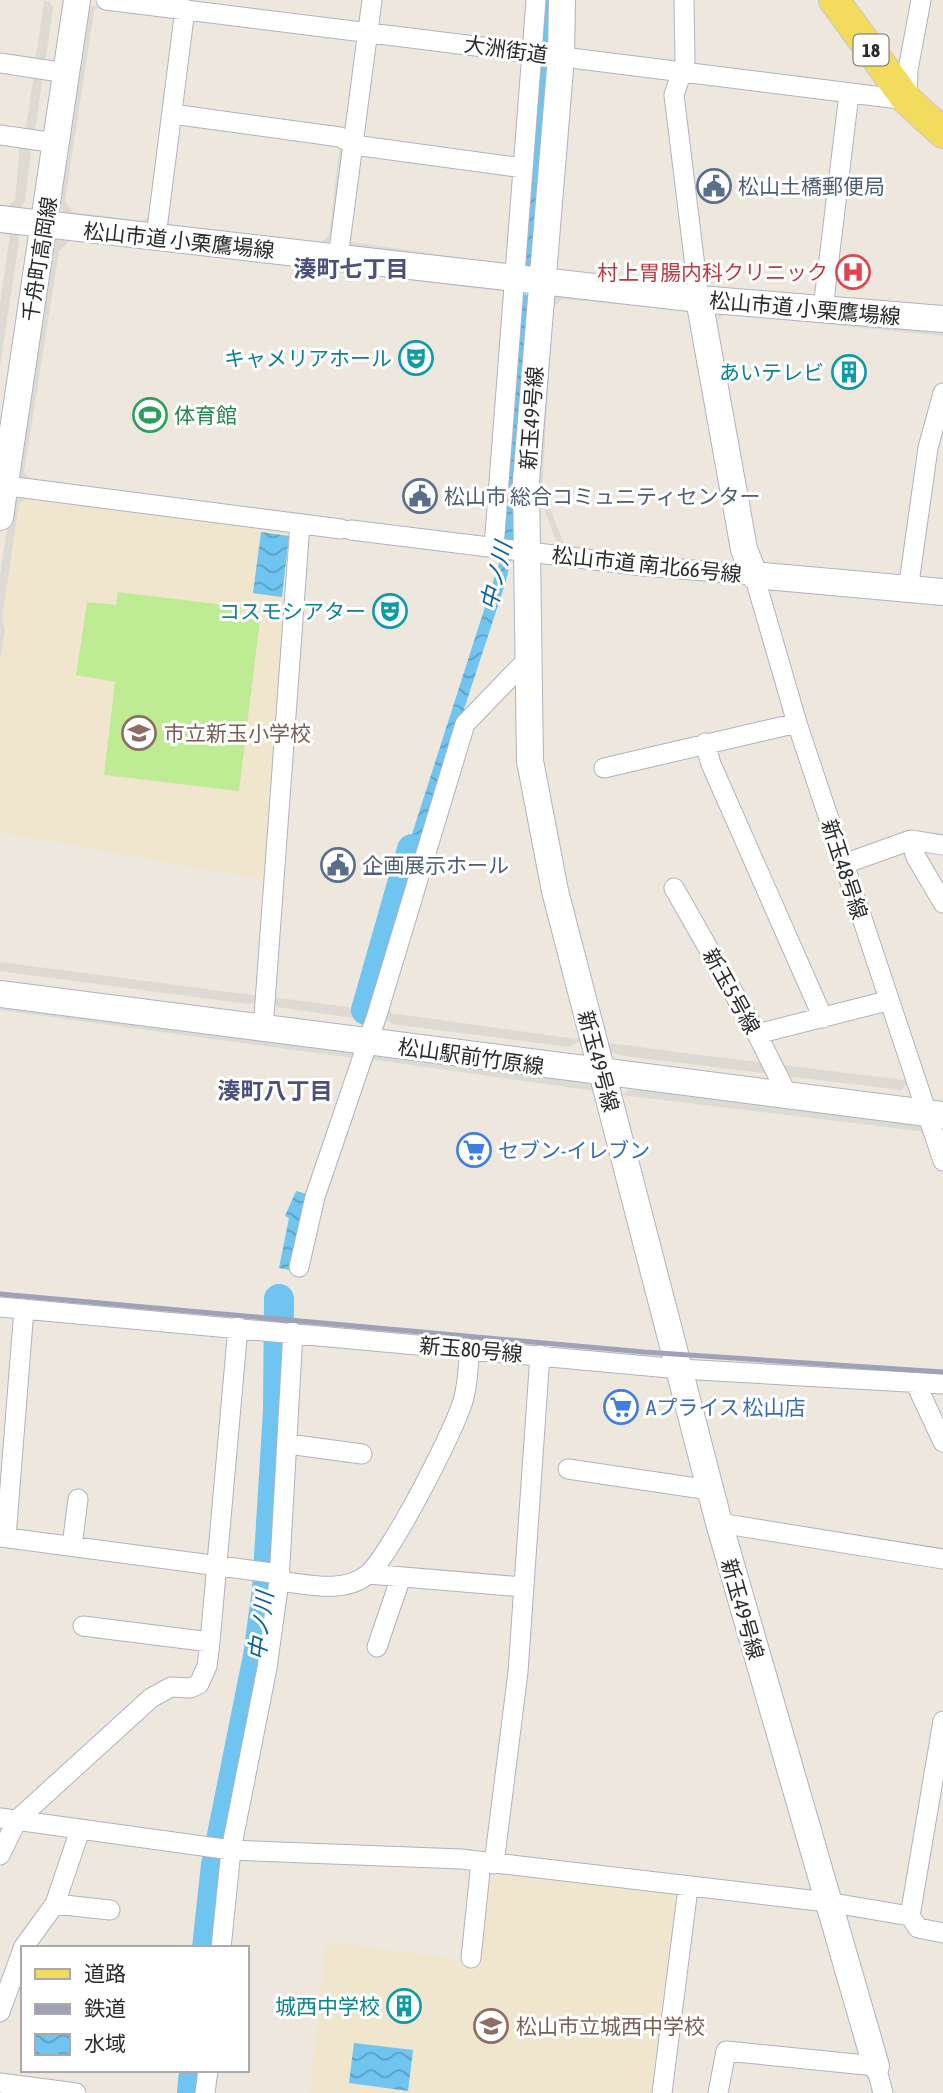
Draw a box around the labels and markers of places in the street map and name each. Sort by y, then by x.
public building icon: 松山土橋郵便局 [695,167,733,205]
place label: 松山土橋郵便局 [738,174,885,198]
hospital icon: 村上胃腸内科クリニック [834,253,872,291]
place label: 村上胃腸内科クリニック [597,260,828,284]
theatre icon: キャメリアホール [397,339,435,377]
place label: キャメリアホール [224,346,392,370]
building icon: あいテレビ [830,353,868,391]
place label: あいテレビ [719,360,824,384]
sports icon: 体育館 [131,396,169,434]
place label: 体育館 [174,403,237,427]
public building icon: 松山市 総合コミュニティセンター [401,477,439,515]
place label: 松山市 総合コミュニティセンター [444,484,761,508]
theatre icon: コスモシアター [371,592,409,630]
place label: コスモシアター [219,599,366,623]
school or university icon: 市立新玉小学校 [120,714,158,752]
place label: 市立新玉小学校 [164,721,311,745]
public building icon: 企画展示ホール [319,846,357,884]
place label: 企画展示ホール [362,853,509,877]
supermarket icon: セブン-イレブン [455,1131,493,1169]
place label: セブン-イレブン [498,1138,650,1162]
supermarket icon: Aプライス 松山店 [602,1388,640,1426]
place label: Aプライス 松山店 [646,1395,806,1419]
building icon: 城西中学校 [385,1987,423,2025]
place label: 城西中学校 [275,1994,380,2018]
school or university icon: 松山市立城西中学校 [472,2007,510,2045]
place label: 松山市立城西中学校 [516,2014,705,2038]

